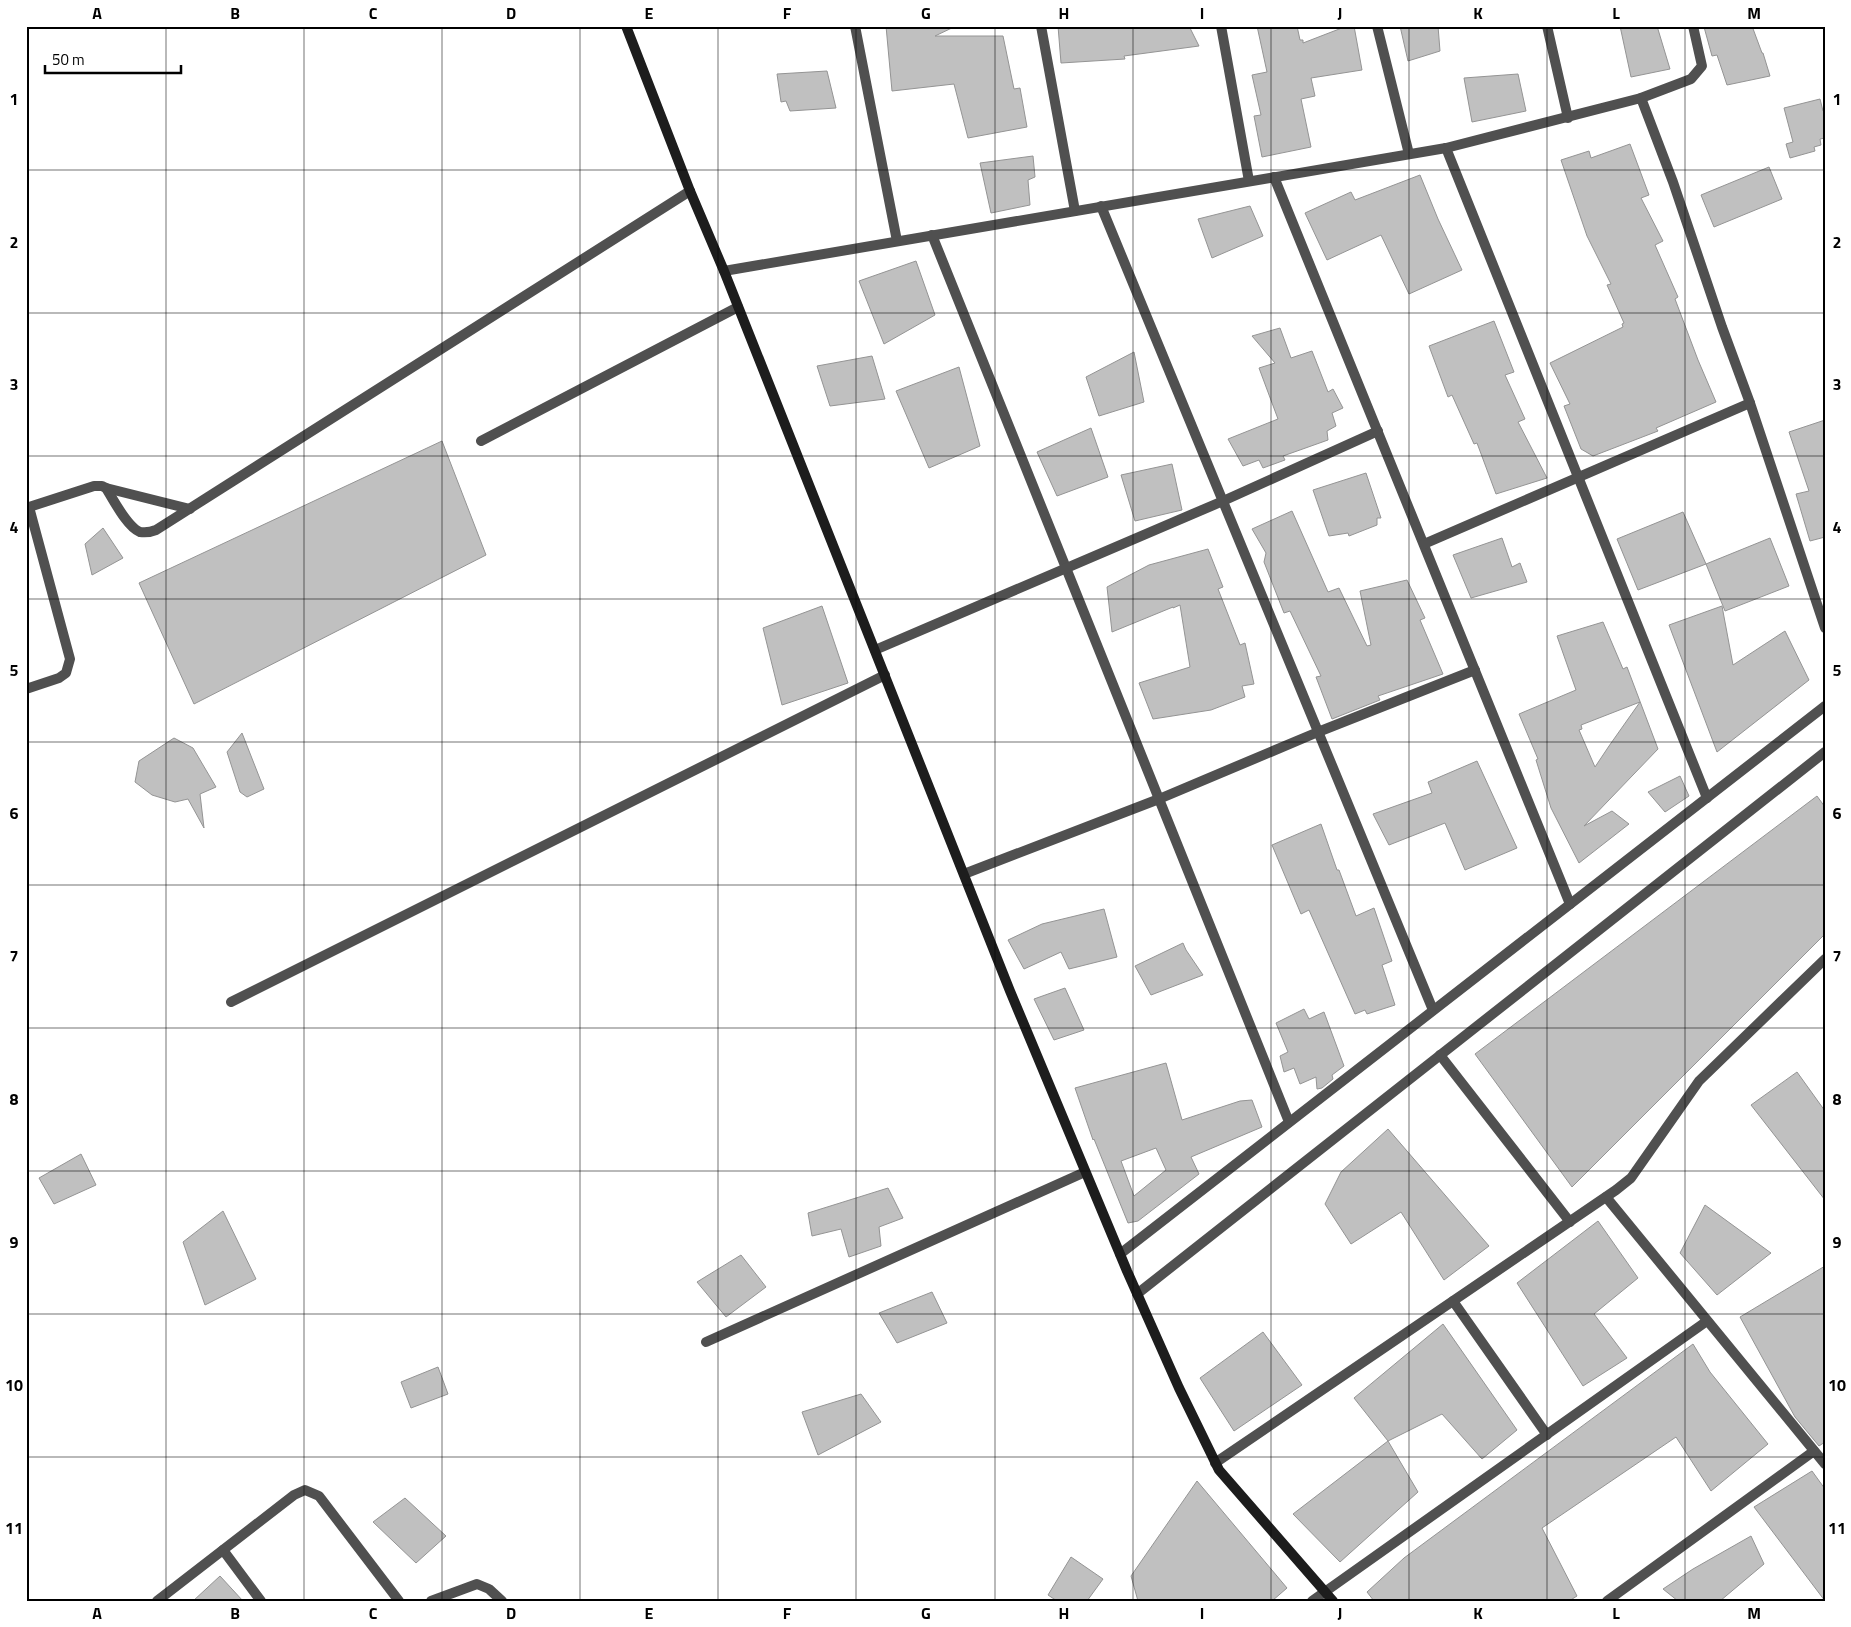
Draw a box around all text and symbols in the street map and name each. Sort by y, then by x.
text: A [92,1,102,25]
text: B [230,1,240,25]
text: C [369,1,378,25]
text: D [506,1,516,25]
text: E [645,1,654,25]
text: F [783,1,792,25]
text: G [921,1,931,25]
text: H [1059,1,1069,25]
text: I [1200,1,1204,25]
text: J [1338,1,1342,25]
text: K [1473,1,1483,25]
text: L [1612,1,1620,25]
text: M [1747,1,1761,25]
scale bar [45,42,181,74]
text: 50 m [52,48,85,71]
text: 1 [10,87,18,111]
text: 1 [1833,87,1841,111]
text: 2 [10,230,18,254]
text: 2 [1833,230,1841,254]
text: 3 [10,372,18,396]
text: 3 [1833,372,1841,396]
text: 4 [10,515,19,539]
text: 4 [1833,515,1842,539]
text: 5 [10,658,19,682]
text: 5 [1833,658,1842,682]
text: 6 [10,801,19,825]
text: 6 [1833,801,1842,825]
text: 7 [10,944,18,968]
text: 7 [1833,944,1841,968]
text: 8 [10,1087,19,1111]
text: 8 [1833,1087,1842,1111]
text: 9 [10,1230,19,1254]
text: 9 [1833,1230,1842,1254]
text: 10 [5,1373,23,1397]
text: 10 [1828,1373,1846,1397]
text: 11 [5,1516,23,1540]
text: 11 [1828,1516,1846,1540]
text: A [92,1601,102,1625]
text: B [230,1601,240,1625]
text: C [369,1601,378,1625]
text: D [506,1601,516,1625]
text: E [645,1601,654,1625]
text: F [783,1601,792,1625]
text: G [921,1601,931,1625]
text: H [1059,1601,1069,1625]
text: I [1200,1601,1204,1625]
text: J [1338,1601,1342,1625]
text: K [1473,1601,1483,1625]
text: L [1612,1601,1620,1625]
text: M [1747,1601,1761,1625]

